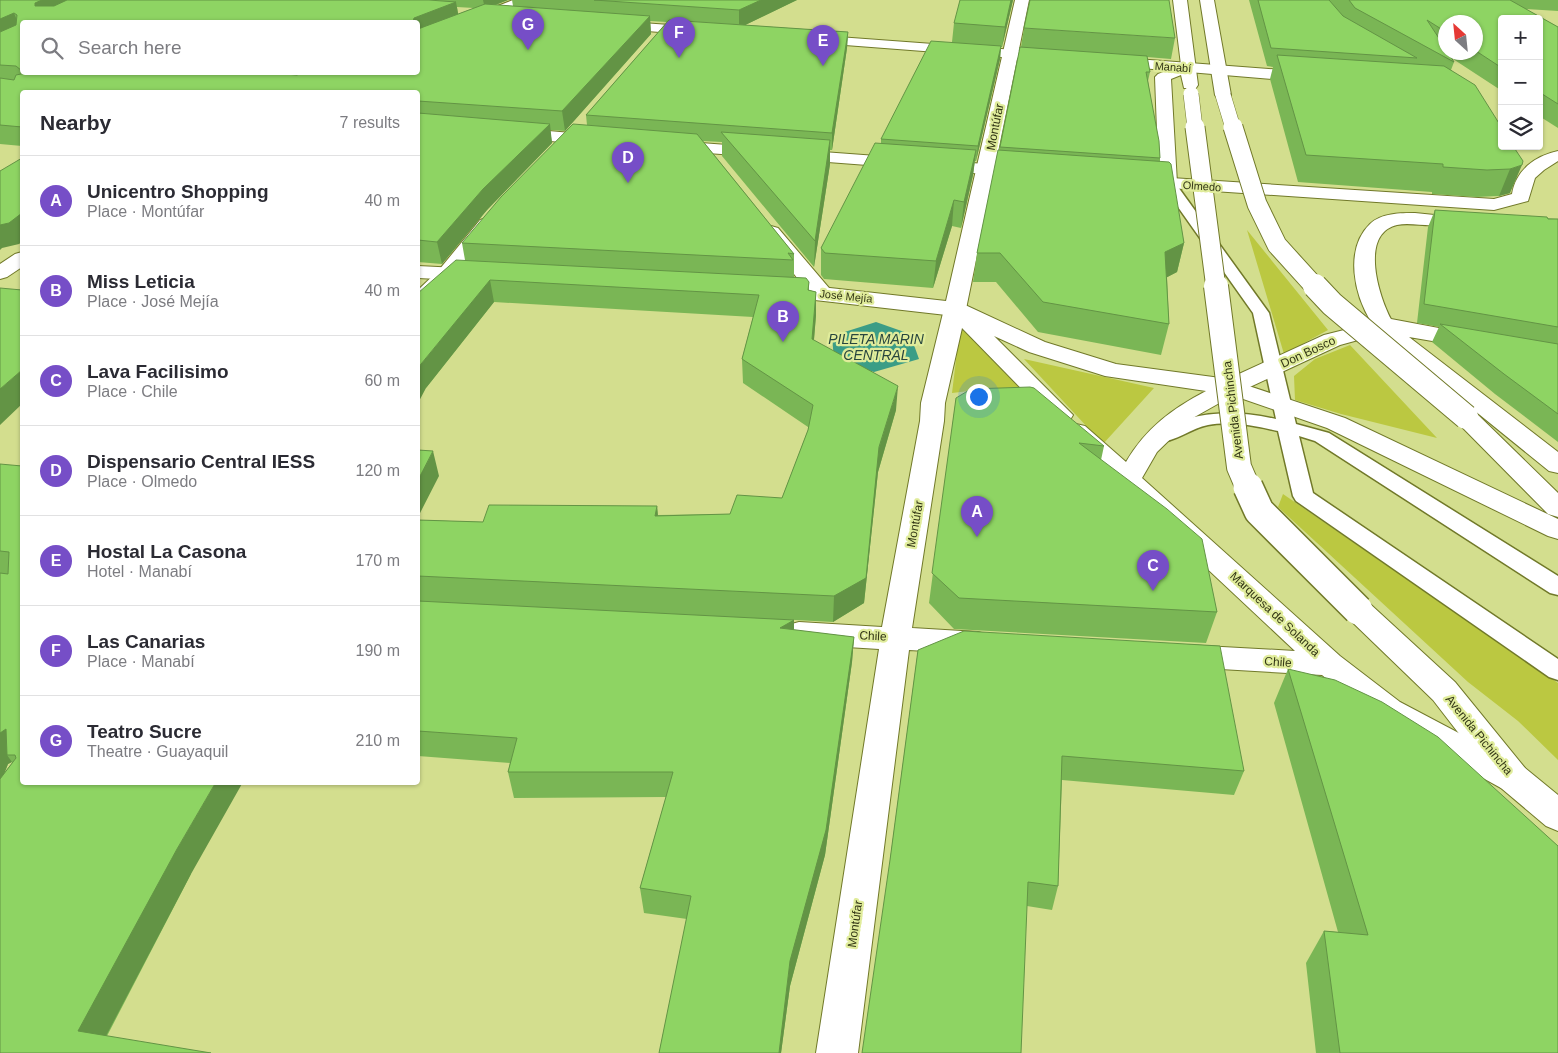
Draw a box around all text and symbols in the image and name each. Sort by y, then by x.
pin: G [512,9,544,50]
north arrow [1438,15,1483,60]
map controls [1498,15,1543,150]
button: + [1498,15,1543,60]
pin: F [663,17,695,58]
search box [20,20,420,75]
pin: E [807,25,839,66]
icon: search [38,34,66,62]
text: Search here [78,37,182,58]
street label: Manabí [1154,60,1192,74]
button: − [1498,60,1543,105]
street label: Montúfar [984,102,1006,152]
button: layers [1498,105,1543,150]
text: Nearby [40,111,111,134]
text: 7 results [340,114,400,131]
pin: D [612,142,644,183]
street label: Olmedo [1182,179,1222,193]
text: Unicentro Shopping [87,181,269,202]
text: A [50,192,62,209]
text: 40 m [364,192,400,209]
text: Place · Montúfar [87,203,204,220]
text: Miss Leticia [87,271,195,292]
text: B [50,282,62,299]
text: 40 m [364,282,400,299]
street label: José Mejía [819,287,874,305]
text: Place · José Mejía [87,293,219,310]
pin: B [767,301,799,342]
water label: PILETA MARIN CENTRAL [828,331,925,363]
street label: Don Bosco [1278,333,1338,371]
street label: Avenida Pichincha [1220,360,1246,460]
text: Lava Facilisimo [87,361,229,382]
text: C [50,372,62,389]
text: 60 m [364,372,400,389]
text: Place · Chile [87,383,178,400]
your location [966,384,992,410]
text: Dispensario Central IESS [87,451,315,472]
text: D [50,462,62,479]
text: 120 m [356,462,400,479]
text: Place · Olmedo [87,473,197,490]
pin: A [961,496,993,537]
street label: Montúfar [904,499,926,549]
text: Hostal La Casona [87,541,246,562]
pin: C [1137,550,1169,591]
text: E [51,552,61,569]
text: 170 m [356,552,400,569]
text: Hotel · Manabí [87,563,192,580]
street label: Marquesa de Solanda [1227,569,1323,659]
street label: Chile [859,628,887,644]
text: Las Canarias [87,631,205,652]
text: F [51,642,61,659]
text: 190 m [356,642,400,659]
text: Place · Manabí [87,653,195,670]
street label: Chile [1264,654,1292,670]
street label: Avenida Pichincha [1443,692,1516,778]
text: Teatro Sucre [87,721,202,742]
text: G [50,732,62,749]
text: 210 m [356,732,400,749]
text: Theatre · Guayaquil [87,743,228,760]
street label: Montúfar [845,900,865,948]

